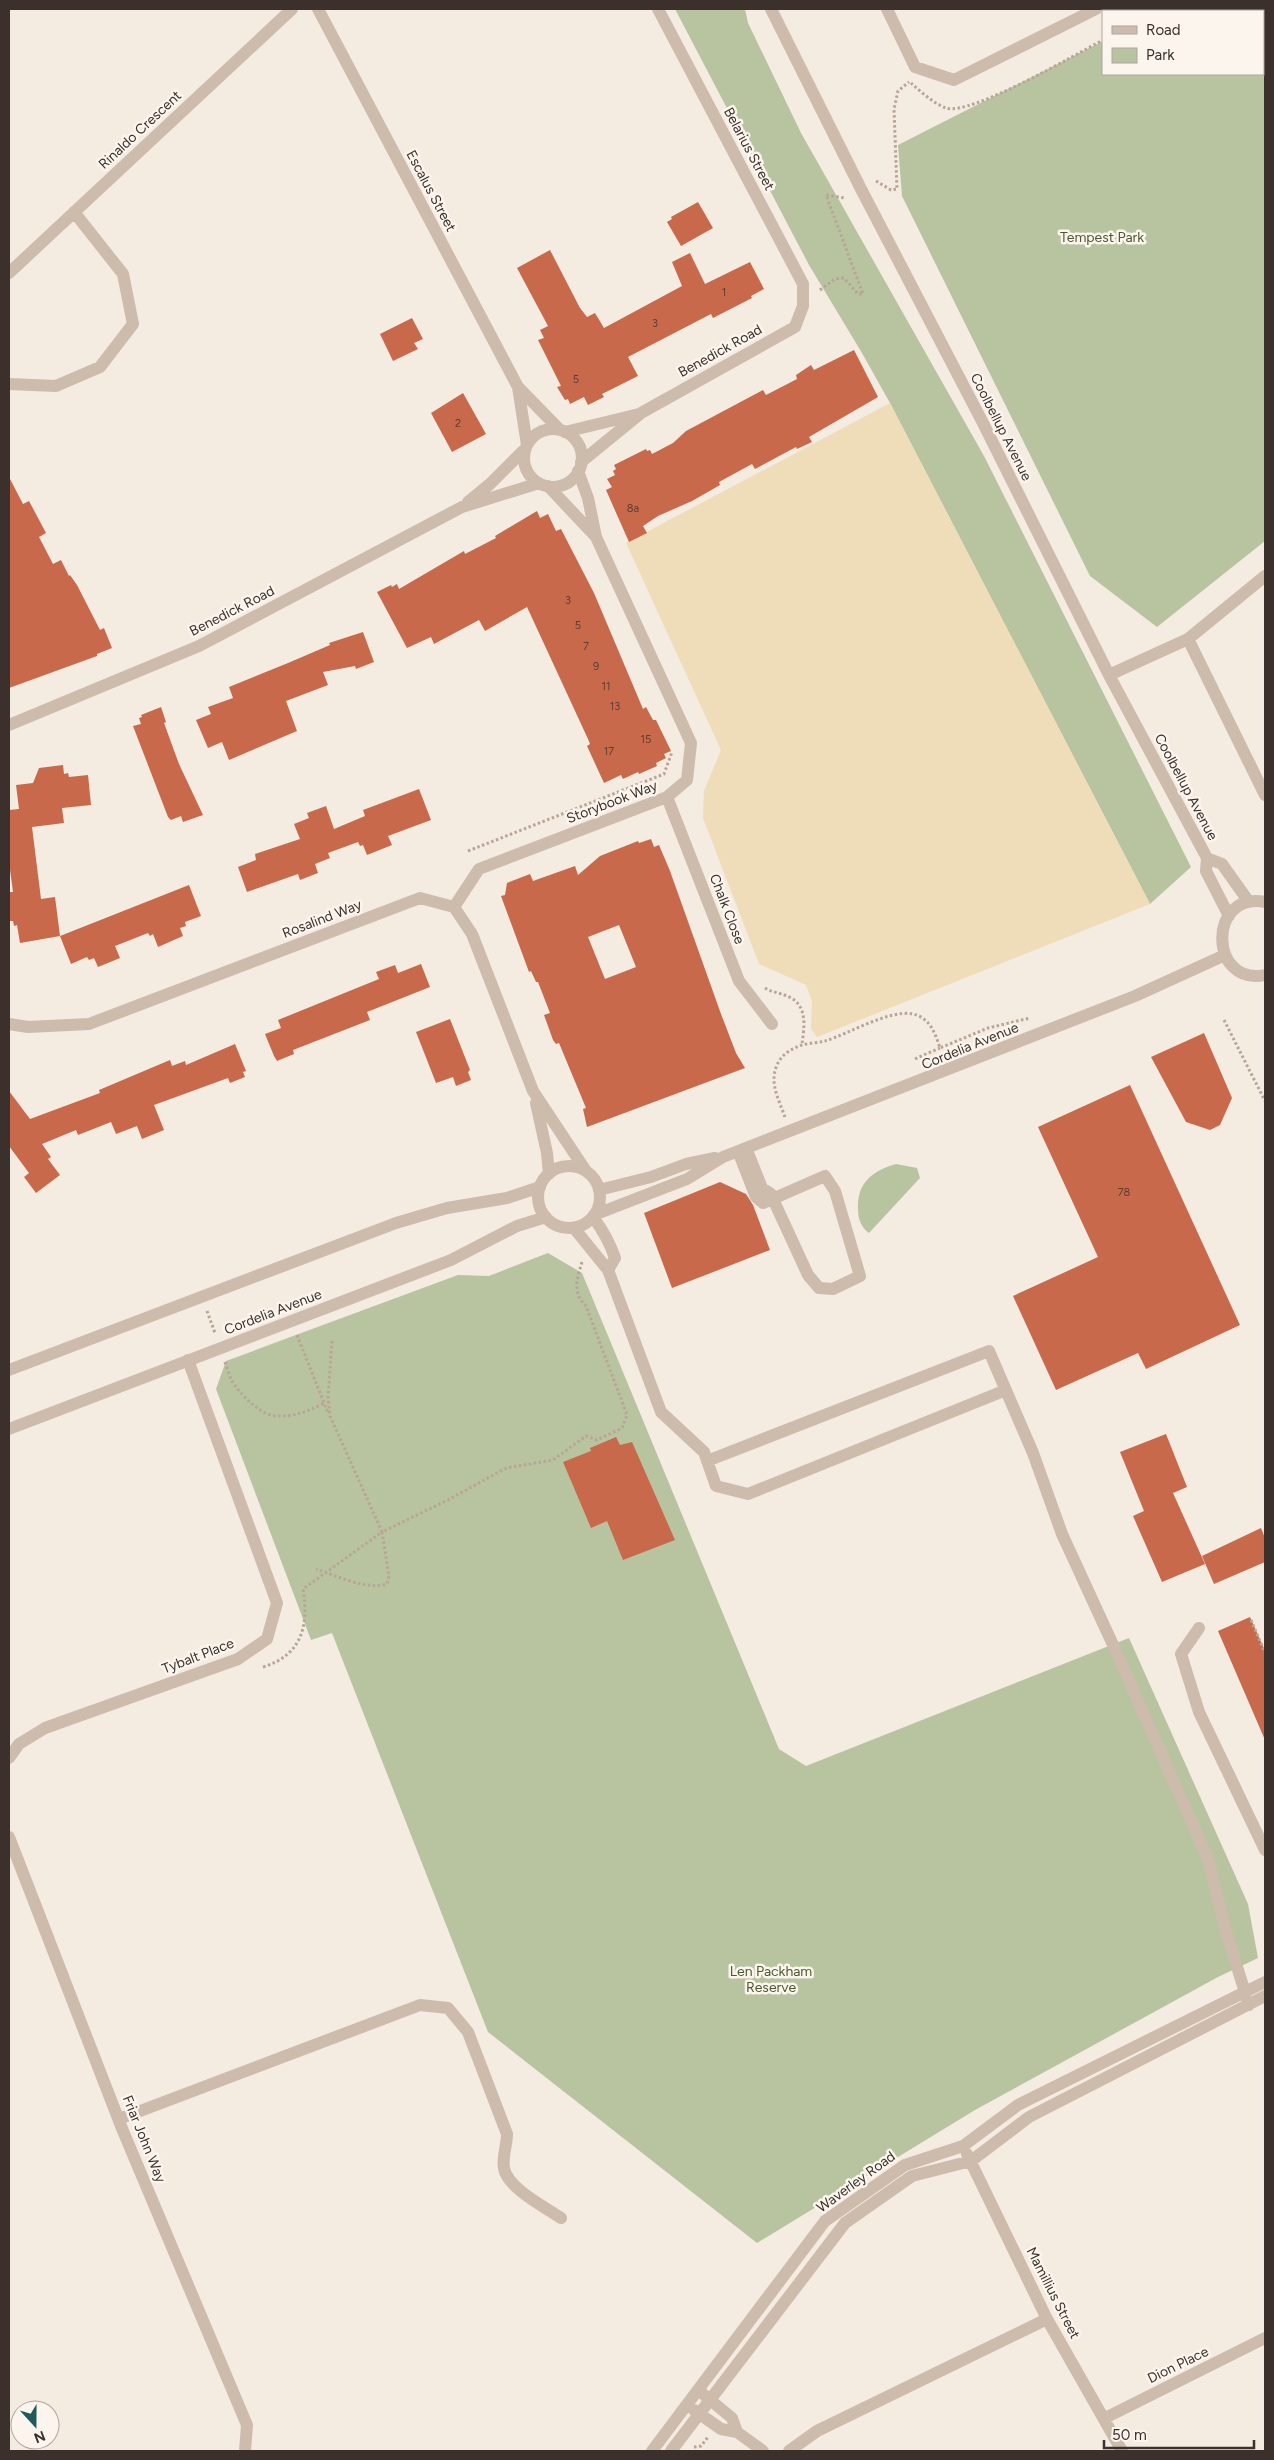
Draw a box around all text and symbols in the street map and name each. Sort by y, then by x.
legend [1102,10,1264,75]
text: Road [1146,21,1181,39]
text: Park [1146,46,1175,64]
street label: Rinaldo Crescent [95,87,185,173]
street label: Belarius Street [720,105,778,193]
street label: Escalus Street [402,147,460,235]
park label: Tempest Park [1060,229,1144,246]
house number: 1 [722,286,726,299]
house number: 3 [652,317,658,330]
street label: Benedick Road [675,321,765,381]
street label: Coolbellup Avenue [967,370,1036,484]
house number: 5 [573,373,579,386]
house number: 2 [455,417,461,430]
house number: 8a [627,502,639,515]
street label: Benedick Road [187,582,277,640]
house number: 3 [565,594,571,607]
house number: 5 [575,619,581,632]
house number: 7 [583,640,589,653]
house number: 9 [593,660,599,673]
house number: 11 [601,680,611,693]
house number: 13 [610,700,620,713]
street label: Coolbellup Avenue [1151,731,1221,844]
house number: 15 [641,733,651,746]
house number: 17 [604,745,614,758]
street label: Storybook Way [564,777,660,827]
street label: Chalk Close [706,871,748,947]
street label: Rosalind Way [280,896,365,942]
street label: Cordelia Avenue [919,1019,1021,1073]
house number: 78 [1118,1186,1131,1199]
street label: Cordelia Avenue [222,1285,324,1338]
street label: Tybalt Place [160,1634,237,1677]
park label: Len Packham Reserve [730,1963,812,1996]
street label: Friar John Way [119,2093,169,2186]
street label: Waverley Road [813,2148,899,2216]
street label: Mamillius Street [1023,2244,1083,2342]
street label: Dion Place [1145,2343,1212,2387]
north arrow [10,2400,60,2450]
scale bar [1104,2418,1254,2450]
text: 50 m [1112,2426,1147,2444]
text: N [31,2427,48,2447]

